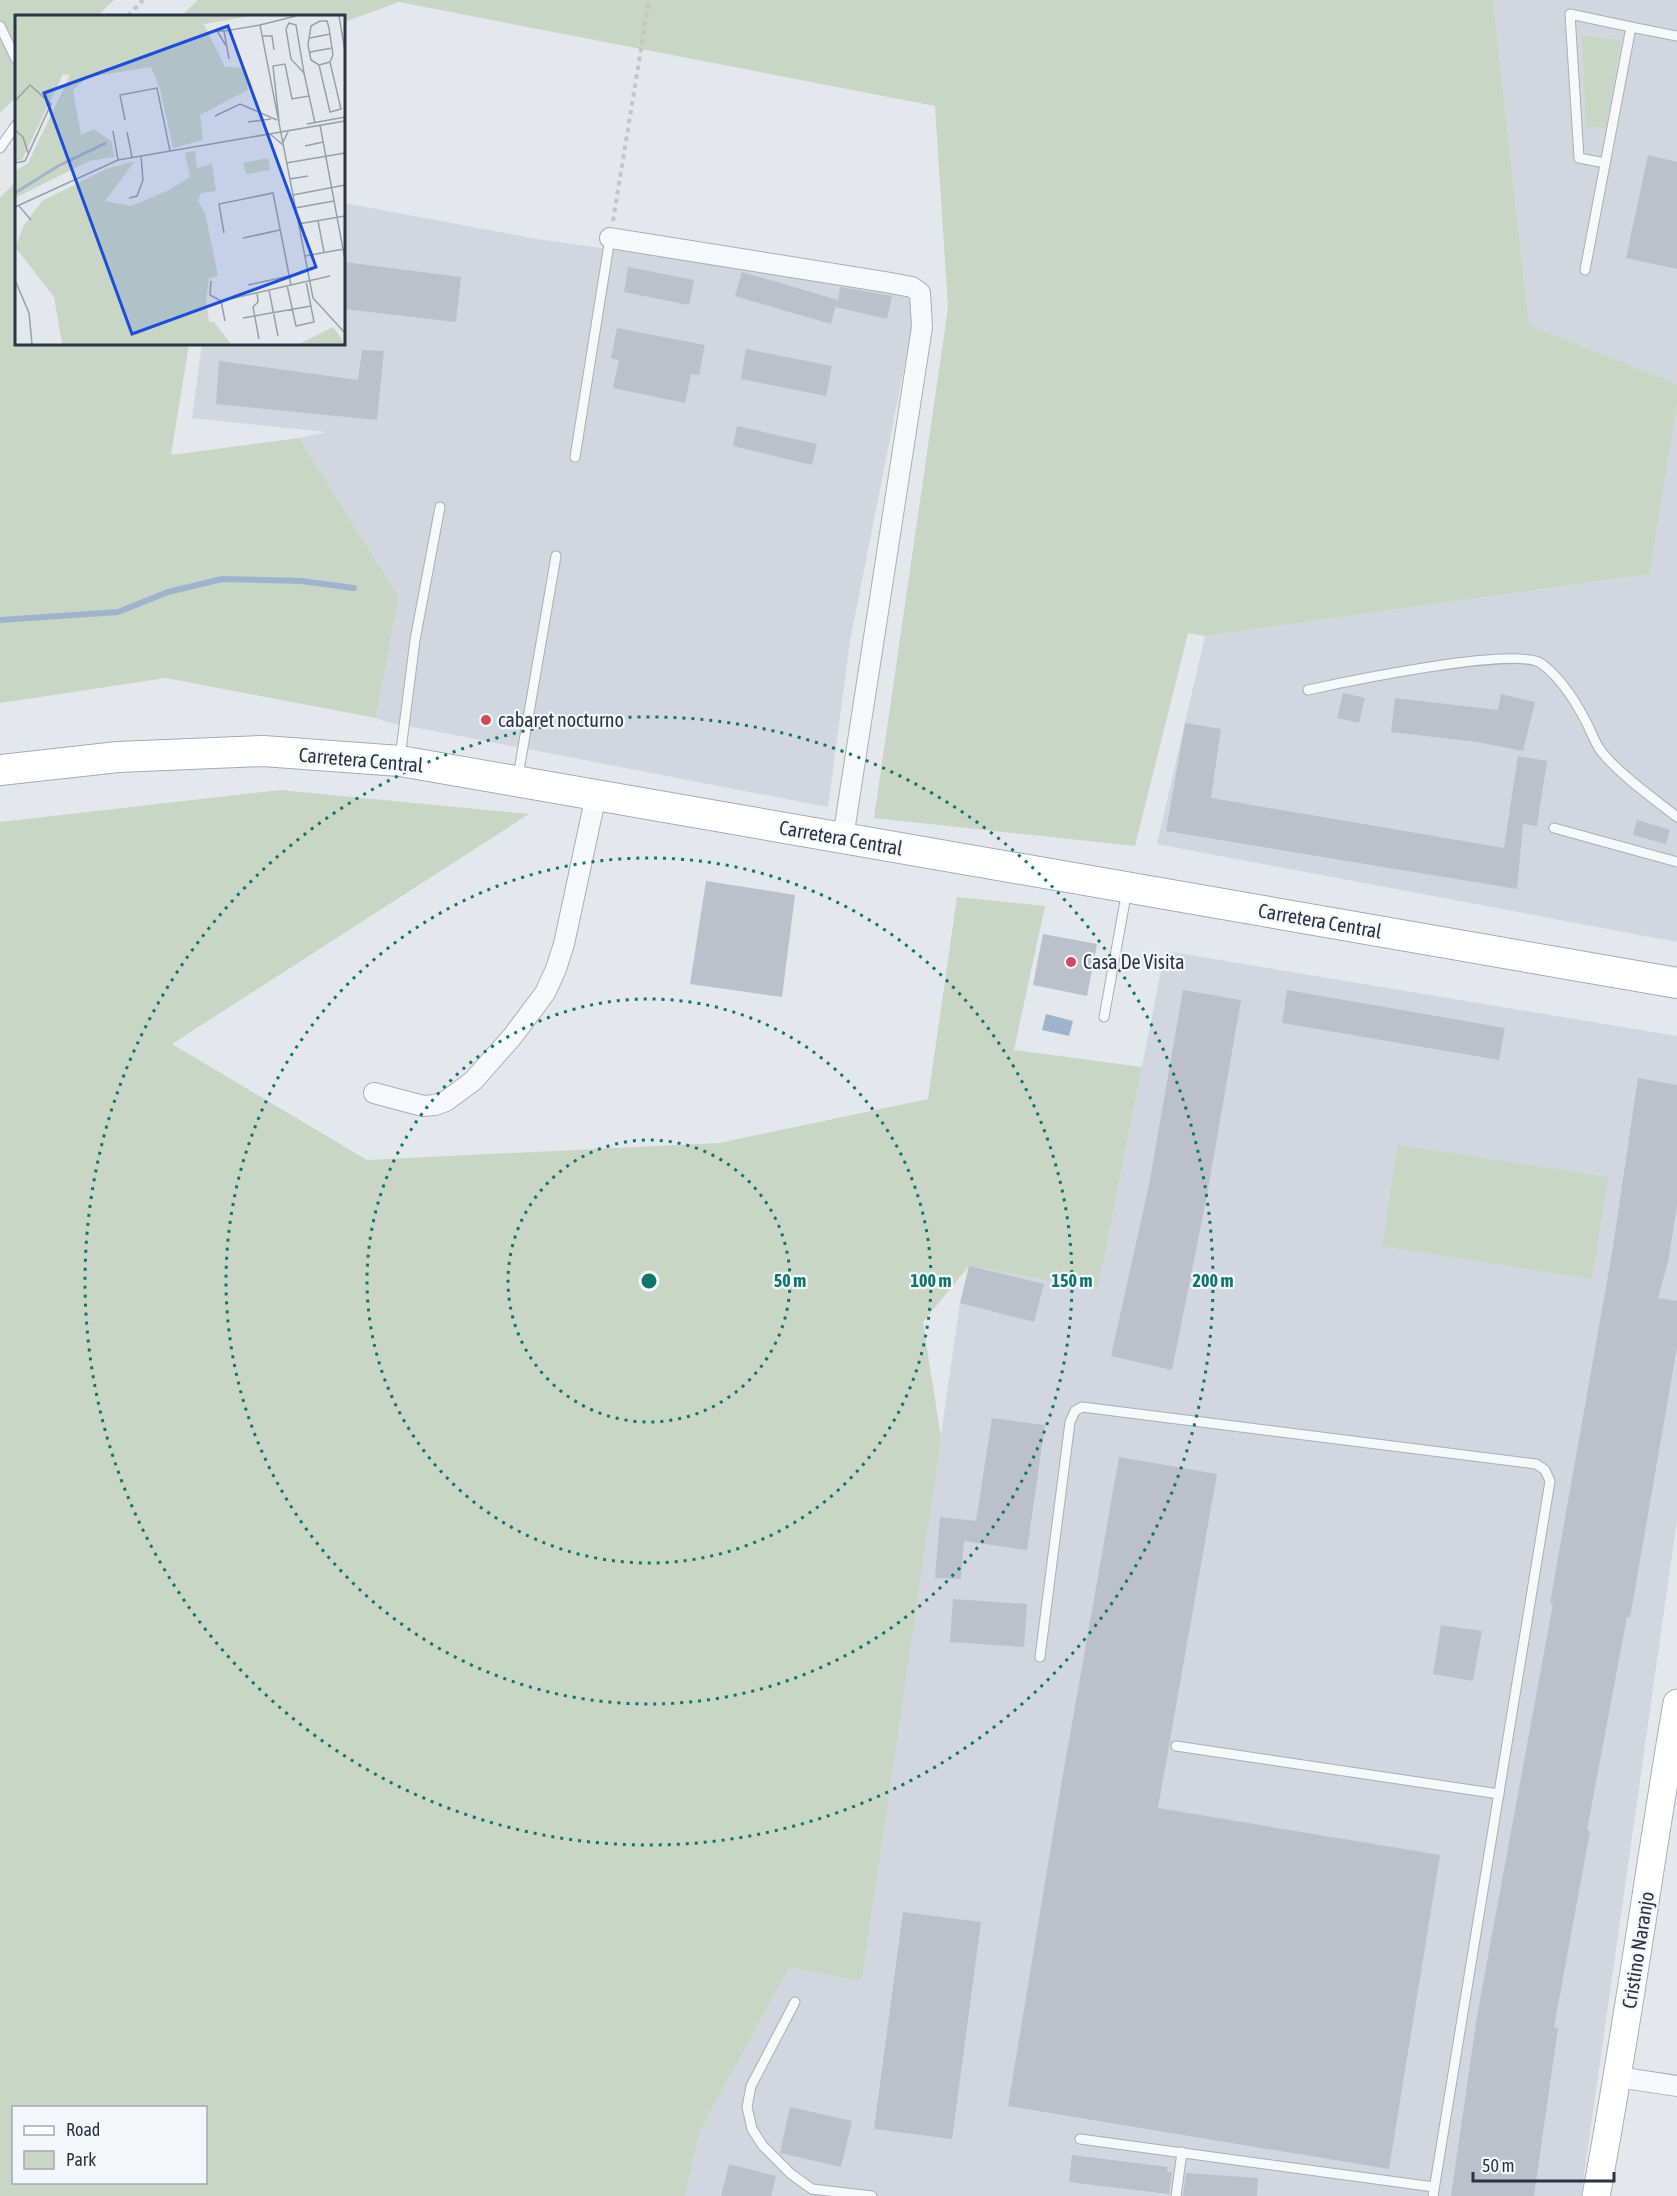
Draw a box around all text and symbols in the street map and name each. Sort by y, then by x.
inset map [15,15,345,345]
place label: cabaret nocturno [498,708,624,731]
marker: cabaret nocturno [479,713,493,727]
street label: Carretera Central [298,743,425,776]
street label: Carretera Central [778,815,905,860]
street label: Carretera Central [1257,898,1384,943]
place label: Casa De Visita [1083,950,1185,973]
marker: Casa De Visita [1064,955,1078,969]
text: 50 m [774,1270,806,1291]
text: 100 m [911,1270,951,1291]
text: 150 m [1052,1270,1092,1291]
text: 200 m [1193,1270,1233,1291]
centre of rings [639,1271,659,1291]
street label: Cristino Naranjo [1617,1890,1658,2010]
legend [12,2106,207,2184]
text: Road [66,2119,100,2140]
scale bar [1473,2145,1614,2183]
text: Park [66,2149,96,2170]
text: 50 m [1482,2155,1514,2176]

